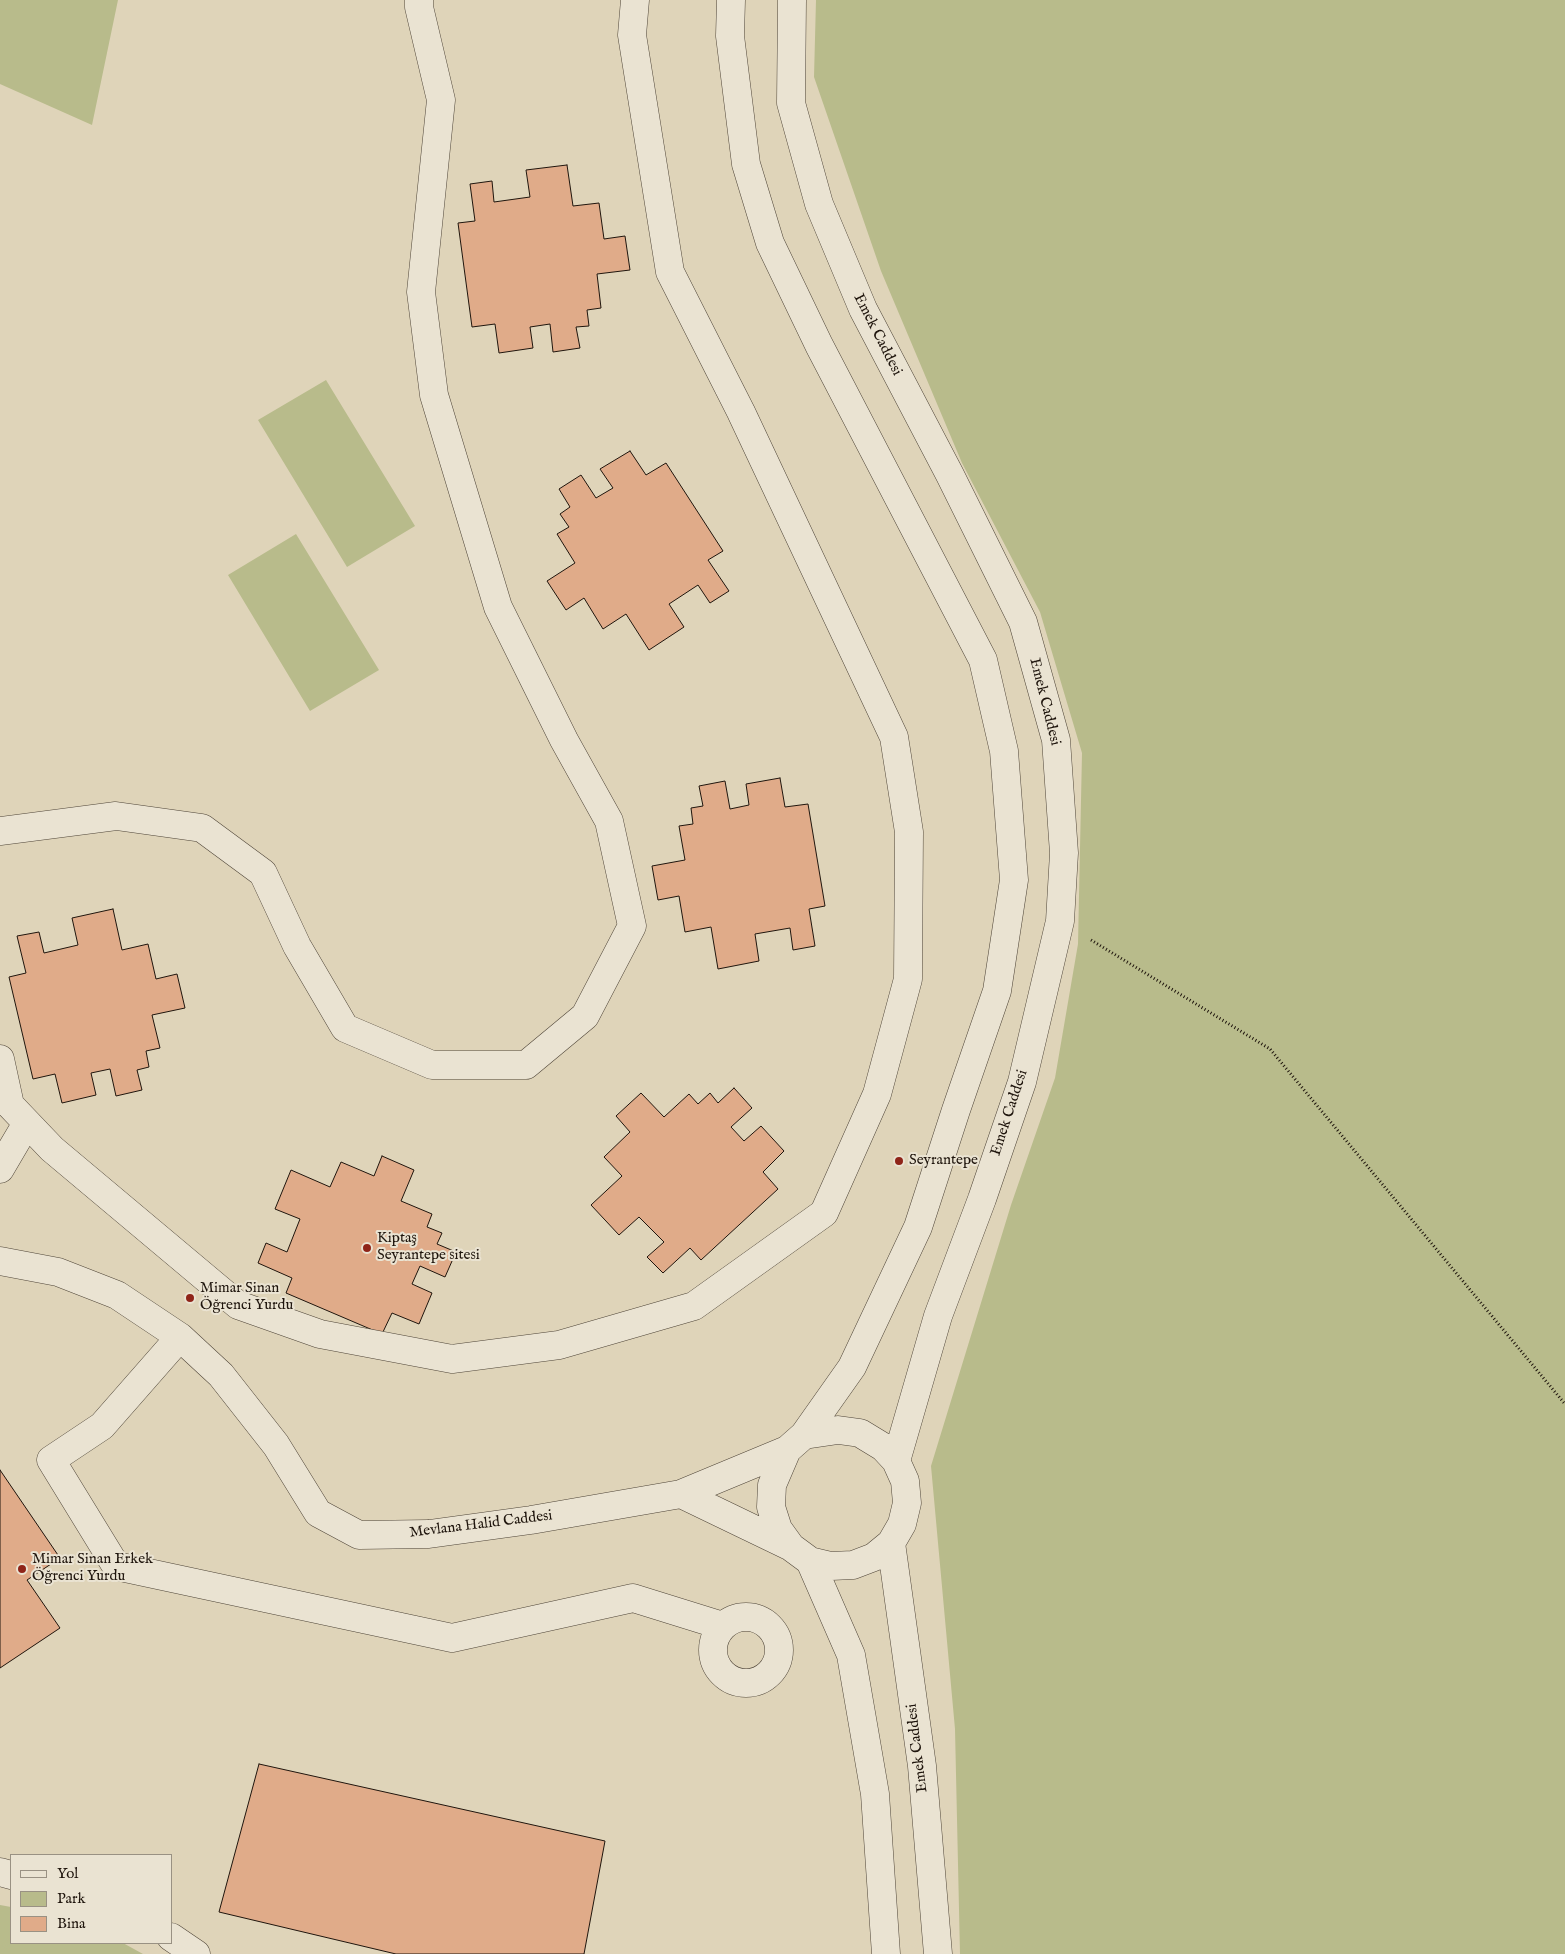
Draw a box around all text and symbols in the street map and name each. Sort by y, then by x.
street label: Emek Caddesi [849,291,905,379]
street label: Emek Caddesi [1024,656,1064,748]
street label: Emek Caddesi [988,1068,1032,1158]
place label: Seyrantepe [909,1152,978,1170]
marker: Seyrantepe [893,1155,905,1167]
place label: Kiptaş Seyrantepe sitesi [377,1230,480,1265]
marker: Kiptaş Seyrantepe sitesi [361,1242,373,1254]
place label: Mimar Sinan Öğrenci Yurdu [200,1280,293,1315]
marker: Mimar Sinan Öğrenci Yurdu [184,1292,196,1304]
street label: Mevlana Halid Caddesi [409,1507,553,1543]
place label: Mimar Sinan Erkek Öğrenci Yurdu [32,1551,153,1586]
marker: Mimar Sinan Erkek Öğrenci Yurdu [16,1563,28,1575]
street label: Emek Caddesi [904,1702,932,1794]
legend [10,1854,172,1944]
text: Yol [57,1864,78,1883]
text: Park [57,1889,86,1908]
text: Bina [57,1914,85,1933]

